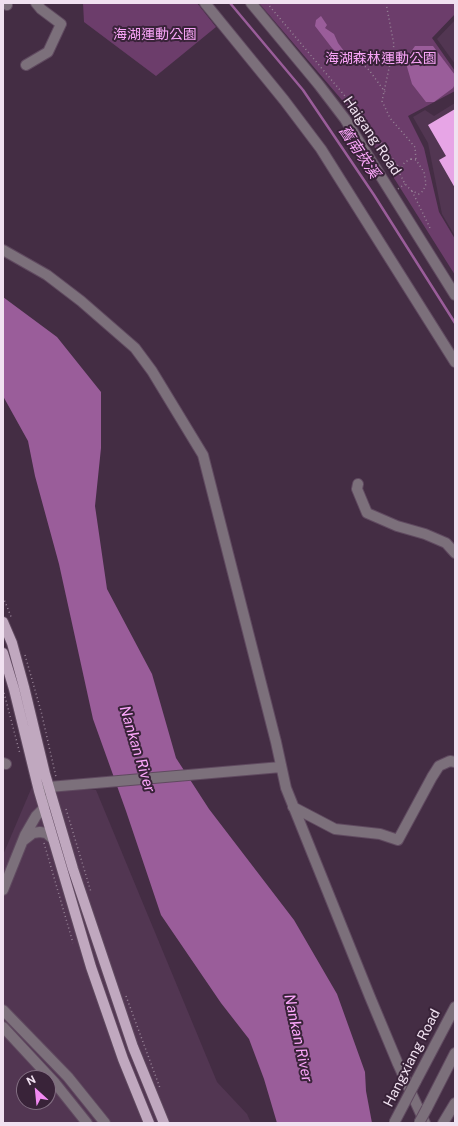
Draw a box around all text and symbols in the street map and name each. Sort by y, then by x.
park label: 海湖運動公園 [113,27,197,43]
park label: 海湖森林運動公園 [325,51,437,67]
street label: Haigang Road [339,93,405,179]
water label: 舊南崁溪 [335,122,383,182]
water label: Nankan River [115,704,159,794]
water label: Nankan River [280,992,316,1084]
street label: Hangxiang Road [380,1006,444,1110]
north arrow [16,1070,56,1110]
text: N [24,1073,38,1088]

